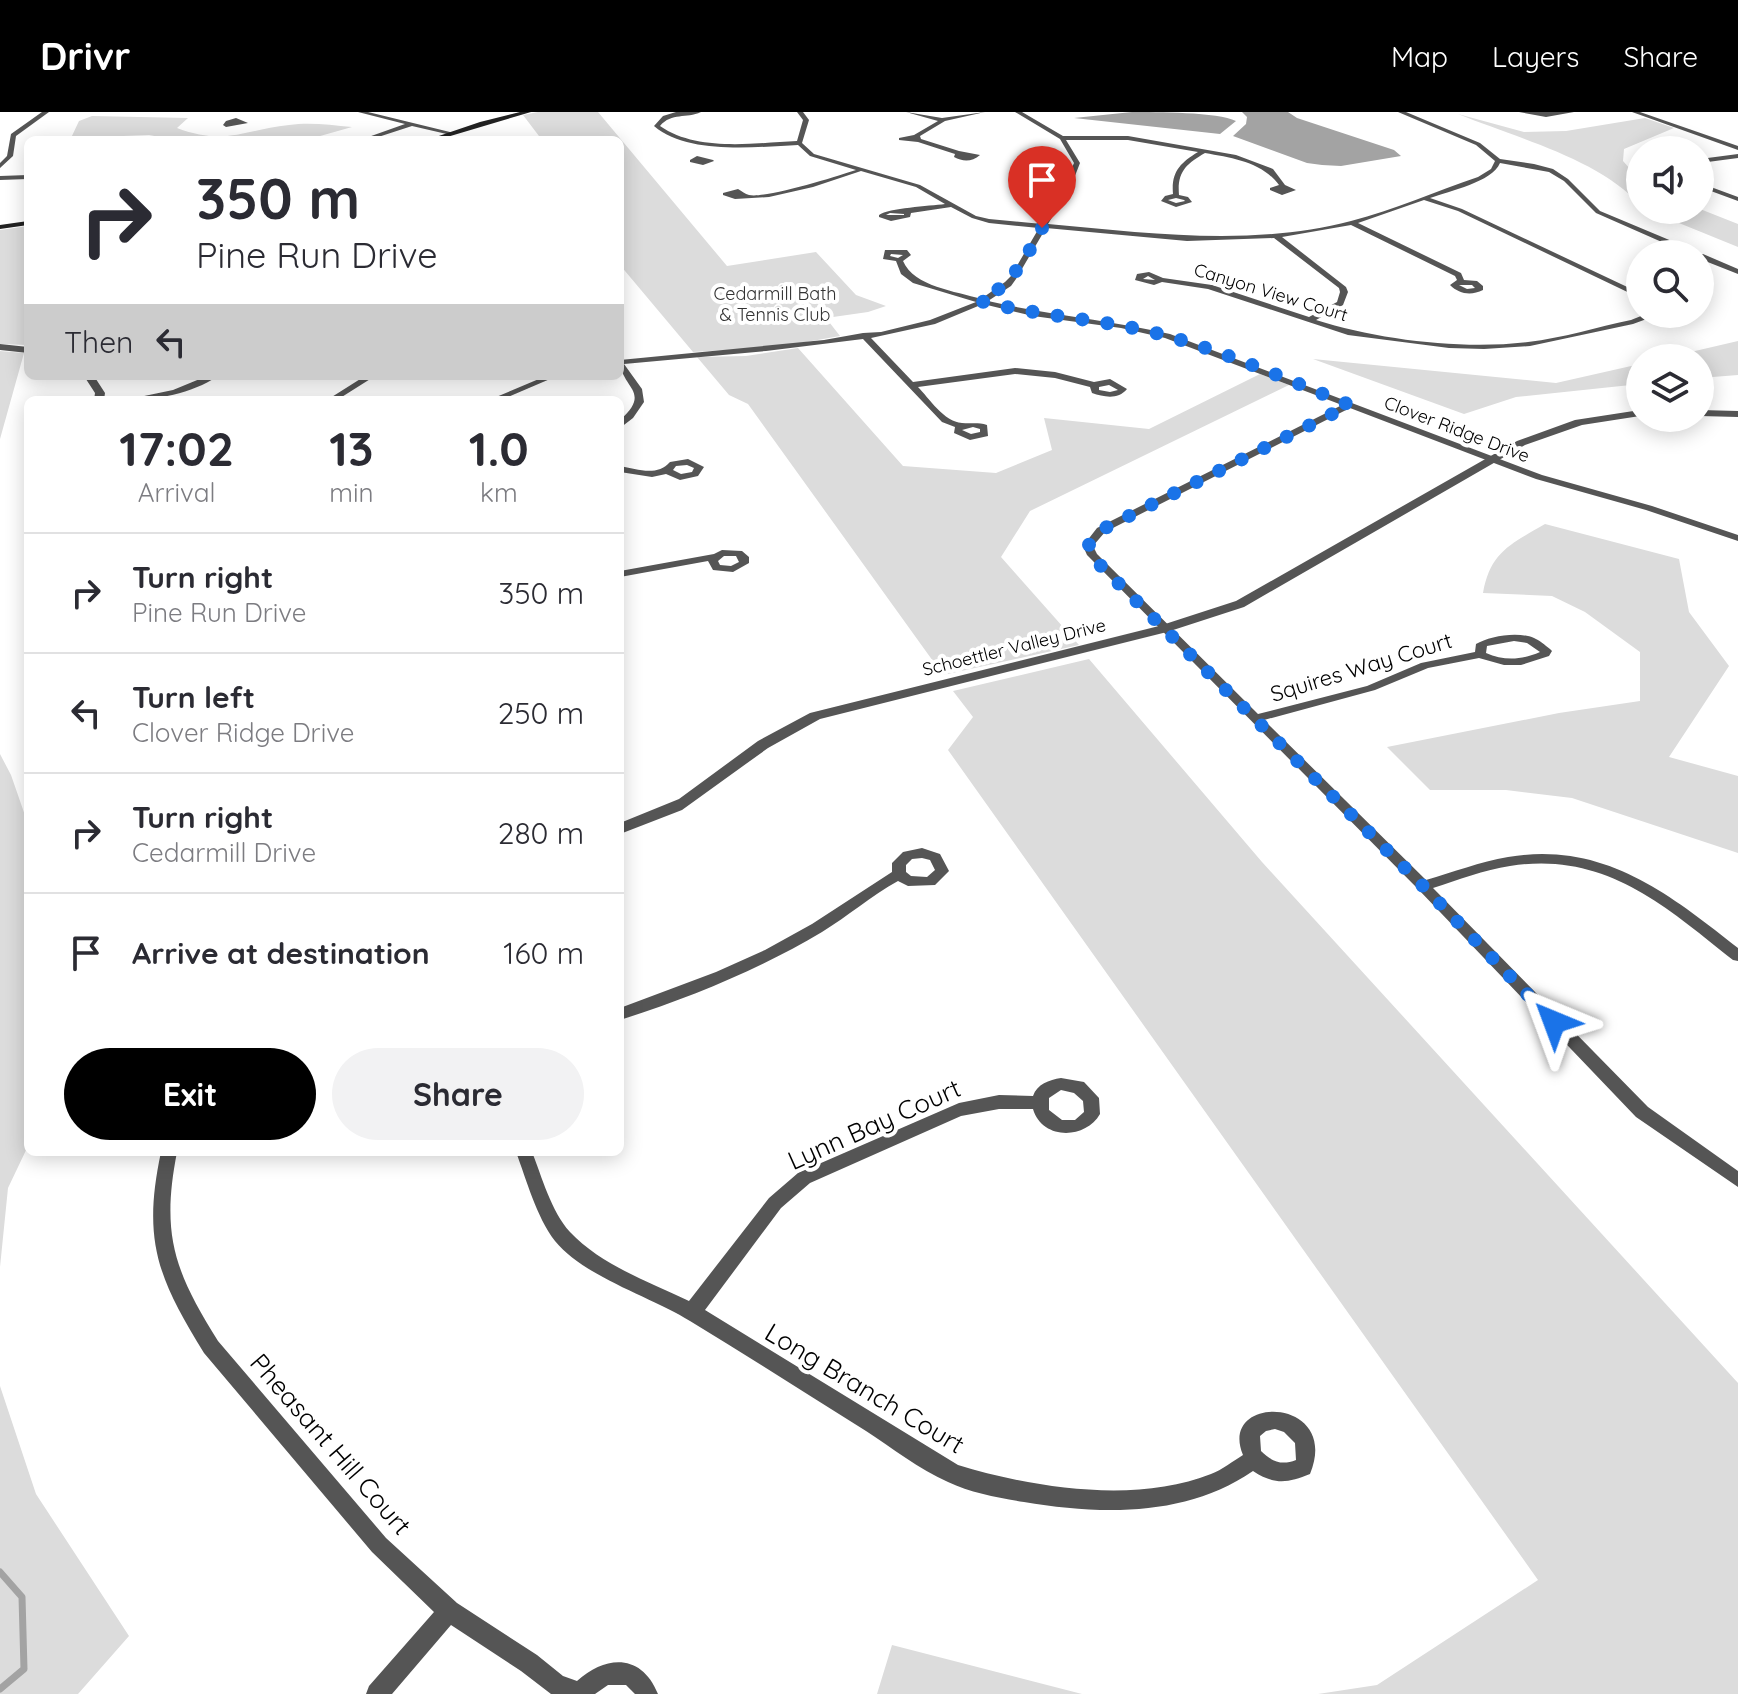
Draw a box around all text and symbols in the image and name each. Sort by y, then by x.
text: Drivr [40,32,130,80]
text: Map [1391,39,1448,74]
text: Layers [1492,39,1579,74]
text: Share [1623,39,1698,74]
map controls [1626,136,1714,432]
button: sound [1626,136,1714,224]
pin [1008,146,1076,228]
icon: arrive [1020,158,1064,202]
text: 350 m [196,163,360,233]
icon: right [64,168,168,272]
text: Pine Run Drive [196,232,438,277]
button: search [1626,240,1714,328]
street label: Canyon View Court [1191,258,1351,326]
park label: Cedarmill Bath & Tennis Club [713,282,837,326]
icon: left [149,320,193,364]
text: Then [64,323,133,361]
button: layers [1626,344,1714,432]
street label: Clover Ridge Drive [1381,391,1533,467]
text: 17:02 [119,418,234,478]
text: 13 [329,418,374,478]
text: 1.0 [469,418,529,478]
text: Arrival [138,476,216,509]
text: min [329,476,374,509]
text: km [480,476,518,509]
text: Turn right [132,558,273,596]
icon: right [64,571,108,615]
text: 350 m [499,574,584,612]
text: Pine Run Drive [132,596,307,629]
street label: Schoettler Valley Drive [920,613,1108,681]
street label: Squires Way Court [1267,626,1455,708]
text: Turn left [132,678,255,716]
icon: left [64,691,108,735]
text: 250 m [498,694,584,732]
text: Clover Ridge Drive [132,716,355,749]
text: Turn right [132,798,273,836]
icon: right [64,811,108,855]
text: 280 m [498,814,584,852]
text: Cedarmill Drive [132,836,316,869]
icon: arrive [64,931,108,975]
text: Arrive at destination [132,934,430,972]
text: 160 m [503,934,584,972]
position arrow [1512,980,1596,1064]
button: Exit [64,1048,316,1140]
button: Share [332,1048,584,1140]
street label: Lynn Bay Court [782,1071,966,1177]
street label: Long Branch Court [759,1315,971,1461]
street label: Pheasant Hill Court [243,1347,419,1541]

